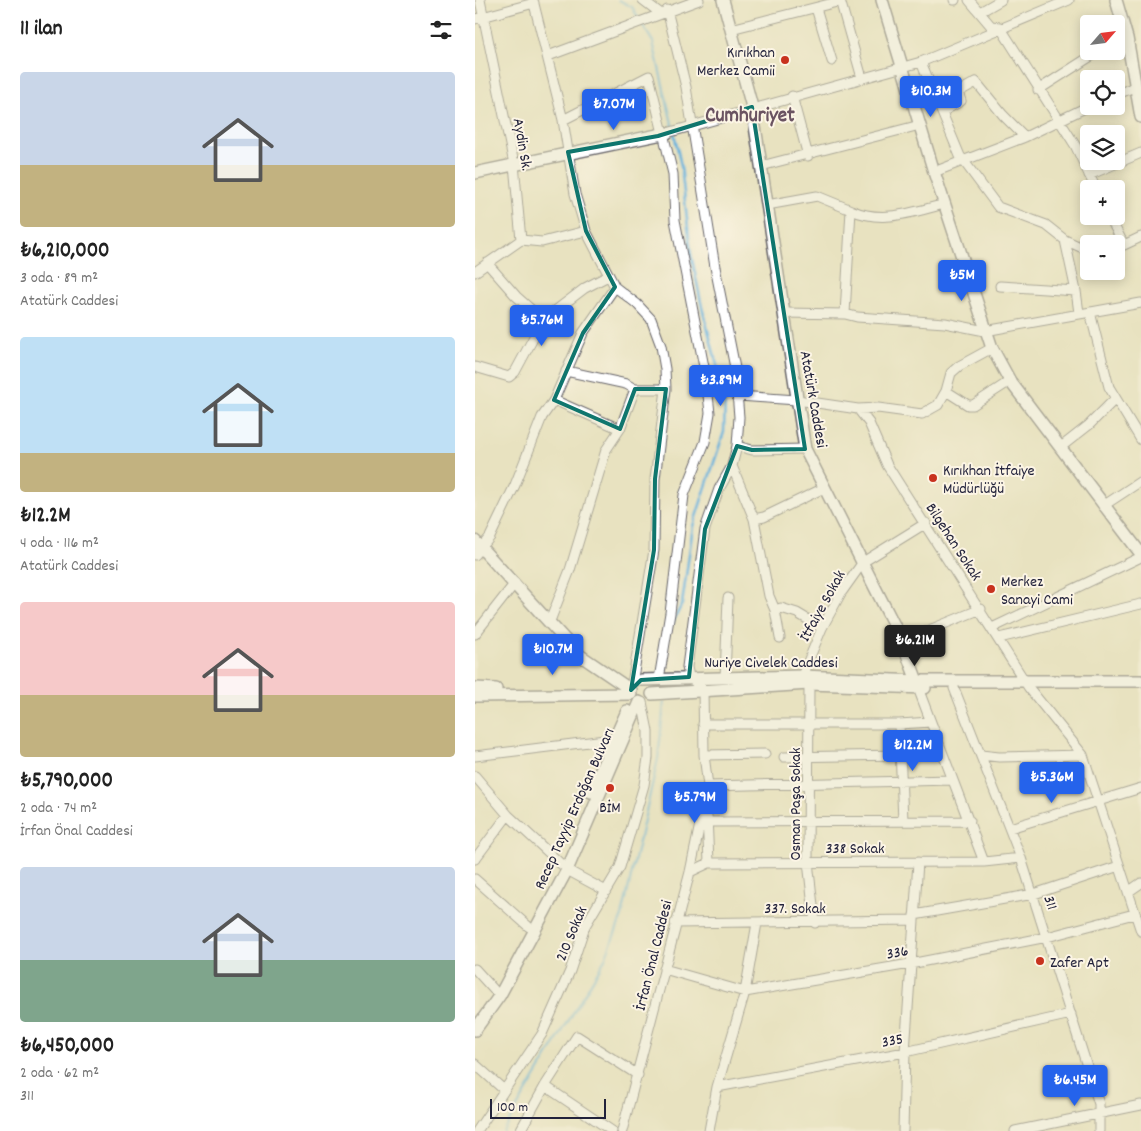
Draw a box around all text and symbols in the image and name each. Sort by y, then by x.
text: 11 ilan [20,15,62,45]
north arrow [1080,15,1125,60]
map controls [1080,15,1125,280]
icon: filters [427,16,455,44]
place label: Kırıkhan Merkez Camii [697,42,775,83]
marker: Kırıkhan Merkez Camii [779,54,791,66]
button: locate [1080,70,1125,115]
pin: ₺10.3M [890,76,972,118]
text: ₺10.3M [911,80,951,103]
pin: ₺7.07M [573,88,655,131]
text: ₺7.07M [593,93,635,116]
district label: Cumhuriyet [705,102,795,132]
icon: home [193,105,283,195]
street label: Aydin Sk. [506,116,537,173]
button: layers [1080,125,1125,170]
button: + [1080,180,1125,225]
button: − [1080,235,1125,280]
text: ₺6,210,000 [20,237,110,267]
pin: ₺5M [938,260,986,302]
text: ₺5M [949,264,975,287]
text: 3 oda · 89 m² [20,267,98,290]
text: Atatürk Caddesi [20,290,118,313]
pin: ₺5.76M [501,304,583,347]
text: ₺5.76M [521,309,563,332]
street label: Atatürk Caddesi [793,349,832,450]
pin: ₺3.89M [680,364,762,407]
text: ₺3.89M [700,369,742,392]
icon: home [193,370,283,460]
place label: Kırıkhan İtfaiye Müdürlüğü [943,460,1035,501]
marker: Kırıkhan İtfaiye Müdürlüğü [927,472,939,484]
street label: Bilgehan Sokak [919,499,987,586]
text: ₺12.2M [20,502,70,532]
text: 4 oda · 116 m² [20,532,99,555]
text: Atatürk Caddesi [20,555,118,578]
street label: İtfaiye Sokak [794,566,852,646]
place label: Merkez Sanayi Cami [1001,571,1073,612]
marker: Merkez Sanayi Cami [985,583,997,595]
pin: ₺6.21M [874,624,956,667]
text: ₺6.21M [895,629,935,652]
pin: ₺10.7M [512,634,594,676]
icon: home [193,635,283,725]
text: ₺10.7M [533,638,573,661]
street label: Nuriye Civelek Caddesi [704,652,838,675]
street label: Recep Tayyip Erdoğan Bulvarı [529,724,621,894]
pin: ₺12.2M [872,730,954,772]
text: ₺12.2M [894,734,932,757]
street label: Osman Paşa Sokak [785,747,808,861]
pin: ₺5.36M [1011,762,1093,804]
text: ₺5.36M [1030,766,1074,789]
text: ₺5,790,000 [20,767,113,797]
marker: BİM [604,782,616,794]
pin: ₺5.79M [654,782,736,824]
text: ₺5.79M [674,786,716,809]
text: 2 oda · 74 m² [20,797,97,820]
place label: BİM [599,797,621,820]
text: İrfan Önal Caddesi [20,820,133,843]
street label: 338 Sokak [825,838,885,861]
street label: 311 [1037,893,1063,913]
street label: İrfan Önal Caddesi [630,898,679,1013]
street label: 337. Sokak [764,898,826,921]
icon: home [193,900,283,990]
street label: 210 Sokak [550,903,594,965]
street label: 336 [885,940,910,967]
place label: Zafer Apt [1050,952,1109,975]
marker: Zafer Apt [1034,955,1046,967]
street label: 335 [880,1028,905,1055]
text: ₺6,450,000 [20,1032,114,1062]
text: 2 oda · 62 m² [20,1062,99,1085]
pin: ₺6.45M [1034,1064,1116,1107]
text: ₺6.45M [1054,1069,1096,1092]
text: 311 [20,1085,34,1108]
scale bar [490,1096,606,1119]
text: 100 m [497,1098,528,1118]

